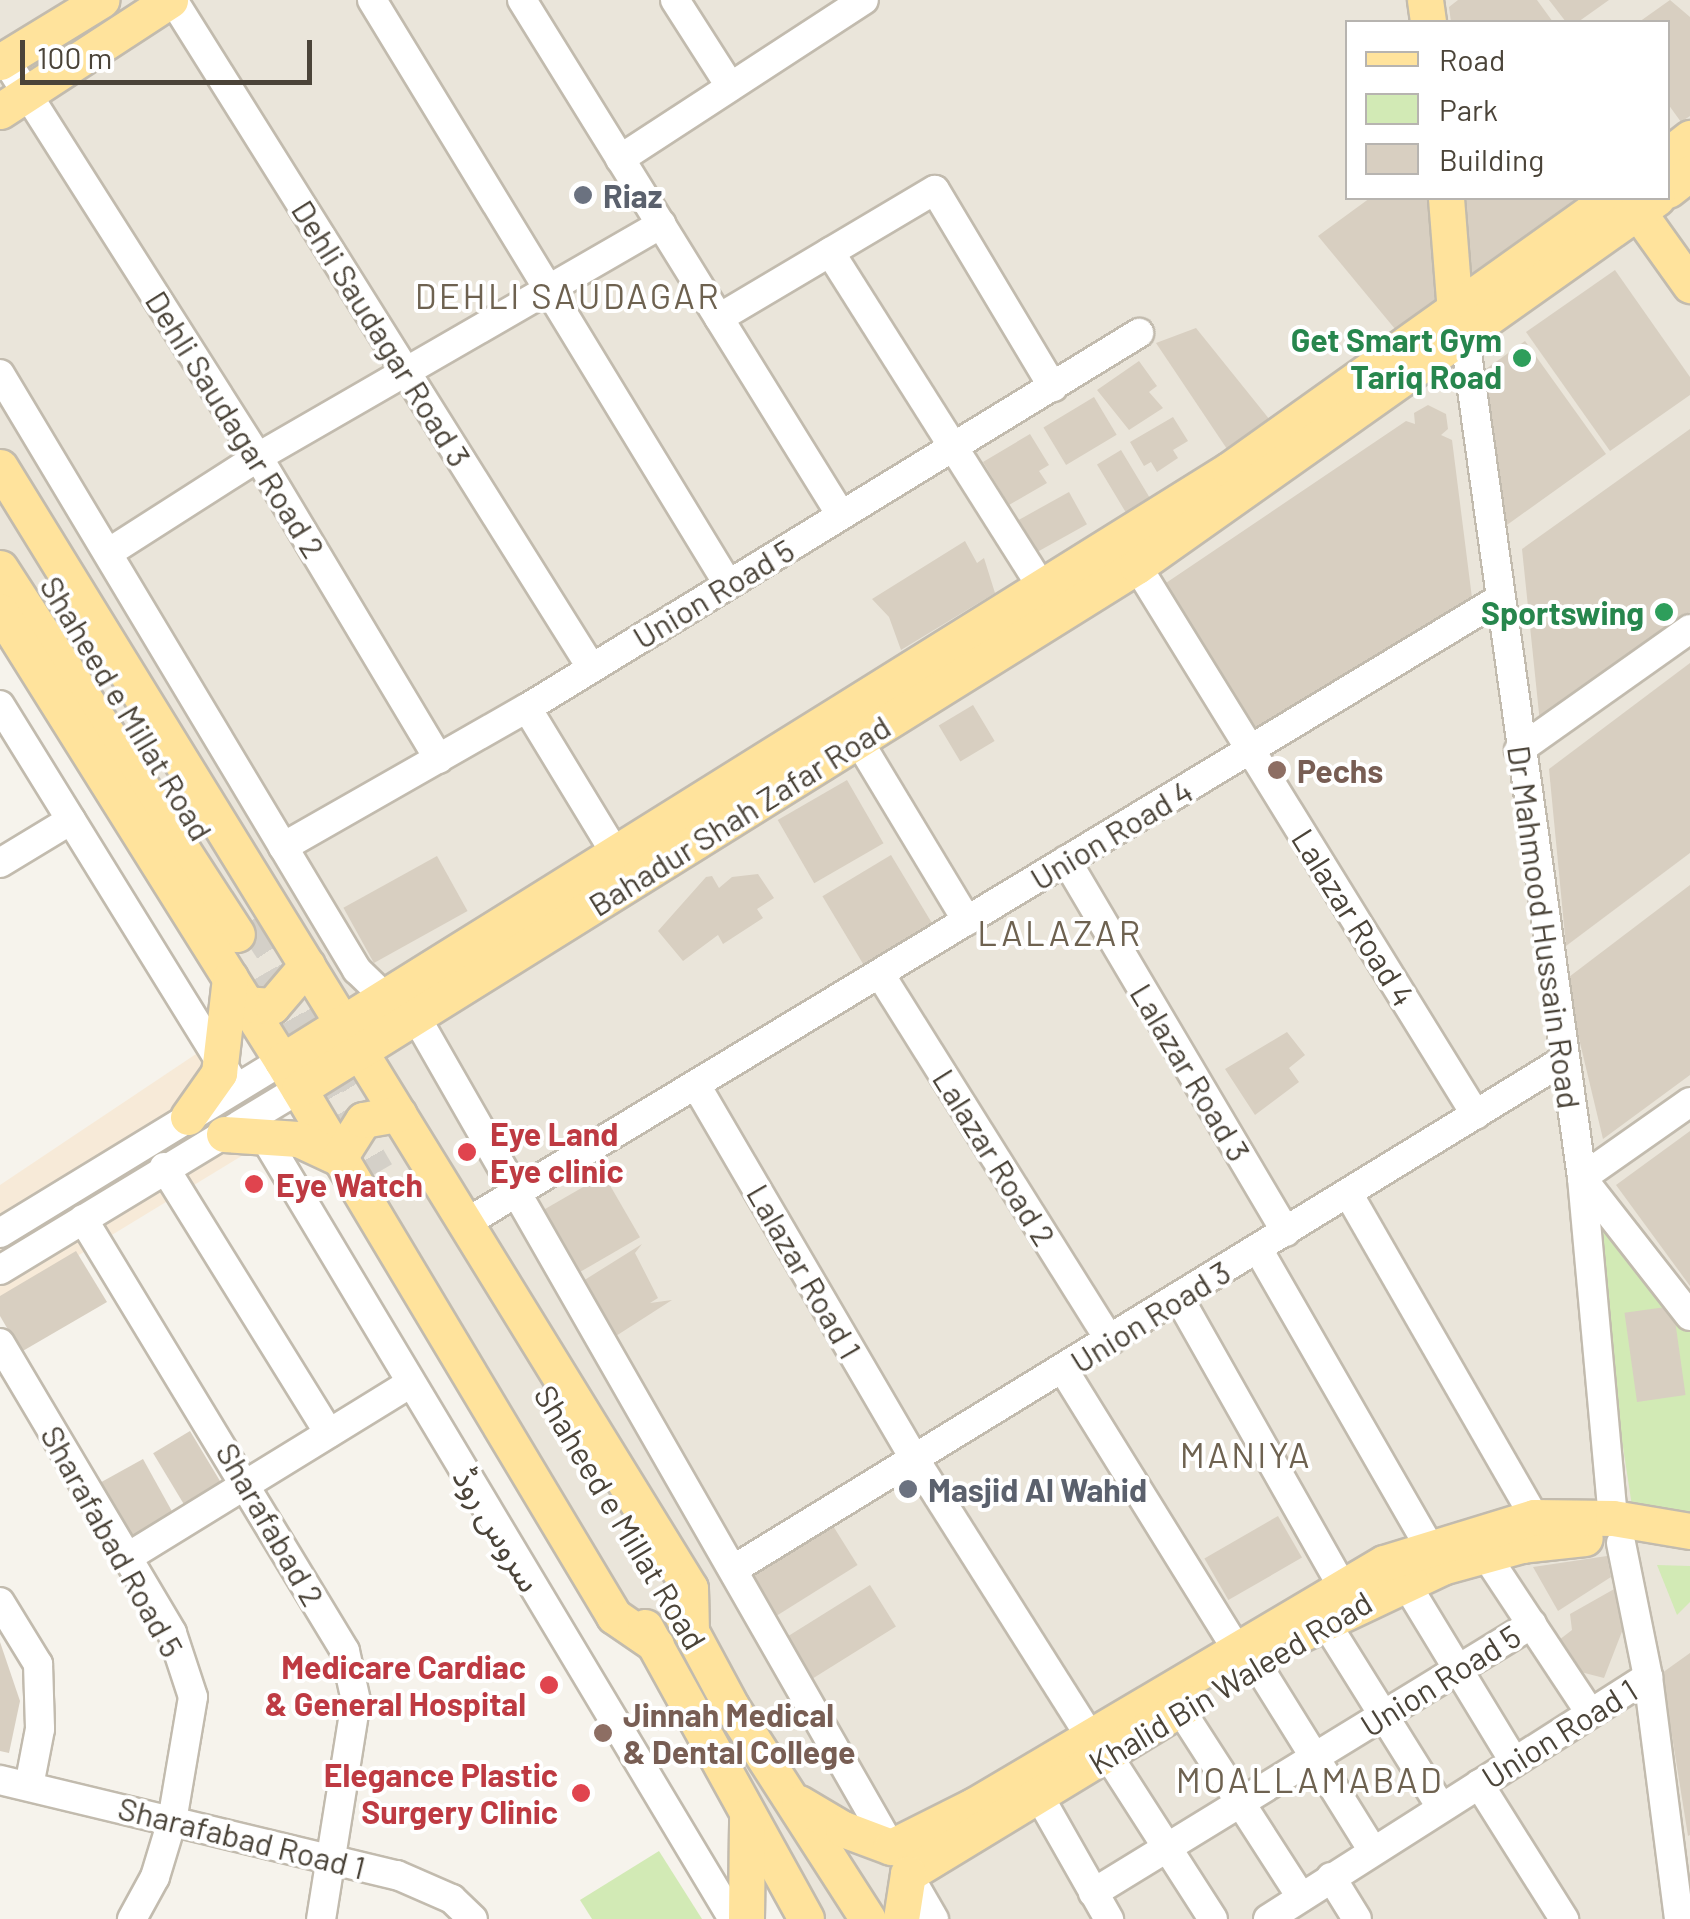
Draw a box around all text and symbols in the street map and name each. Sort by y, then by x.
scale bar [25,20,318,82]
legend [1345,20,1670,200]
text: 100 m [37,39,112,75]
text: Road [1439,41,1505,77]
text: Park [1439,91,1498,127]
text: Building [1439,141,1544,177]
place label: Riaz [603,176,662,214]
marker: Riaz [572,184,594,206]
street label: Dehli Saudagar Road 3 [284,193,480,473]
district label: DEHLI SAUDAGAR [415,274,721,316]
street label: Dehli Saudagar Road 2 [138,283,334,565]
place label: Get Smart Gym Tariq Road [1291,321,1502,396]
marker: Get Smart Gym Tariq Road [1511,347,1533,369]
street label: Union Road 5 [626,530,800,656]
street label: Shaheed e Millat Road [33,569,221,847]
place label: Sportswing [1481,593,1644,631]
marker: Sportswing [1653,601,1675,623]
street label: Bahadur Shah Zafar Road [581,706,897,924]
street label: Dr Mahmood Hussain Road [1500,743,1590,1111]
place label: Pechs [1297,751,1383,789]
marker: Pechs [1266,759,1288,781]
street label: Union Road 4 [1023,771,1199,897]
street label: Lalazar Road 4 [1284,821,1424,1013]
district label: LALAZAR [977,911,1143,953]
street label: Lalazar Road 3 [1123,976,1259,1168]
street label: Lalazar Road 2 [925,1062,1065,1252]
place label: Eye Land Eye clinic [490,1115,624,1190]
marker: Eye Land Eye clinic [454,1139,480,1165]
place label: Eye Watch [276,1165,423,1203]
marker: Eye Watch [241,1171,267,1197]
street label: Lalazar Road 1 [740,1177,870,1365]
street label: Union Road 3 [1063,1252,1237,1380]
street label: Shaheed e Millat Road [527,1378,715,1656]
street label: Sharafabad Road 5 [34,1419,192,1663]
district label: MANIYA [1180,1433,1312,1475]
street label: Sharafabad 2 [209,1436,333,1612]
street label: سروس روڈ [446,1460,550,1598]
place label: Masjid Al Wahid [928,1470,1147,1508]
marker: Masjid Al Wahid [897,1478,919,1500]
street label: Khalid Bin Waleed Road [1081,1582,1379,1782]
street label: Union Road 5 [1353,1616,1527,1744]
place label: Medicare Cardiac & General Hospital [265,1648,526,1723]
street label: Union Road 1 [1474,1670,1644,1796]
marker: Medicare Cardiac & General Hospital [536,1672,562,1698]
place label: Jinnah Medical & Dental College [623,1696,856,1771]
marker: Jinnah Medical & Dental College [592,1722,614,1744]
place label: Elegance Plastic Surgery Clinic [324,1756,558,1831]
district label: MOALLAMABAD [1176,1758,1444,1800]
marker: Elegance Plastic Surgery Clinic [568,1780,594,1806]
street label: Sharafabad Road 1 [114,1788,370,1886]

